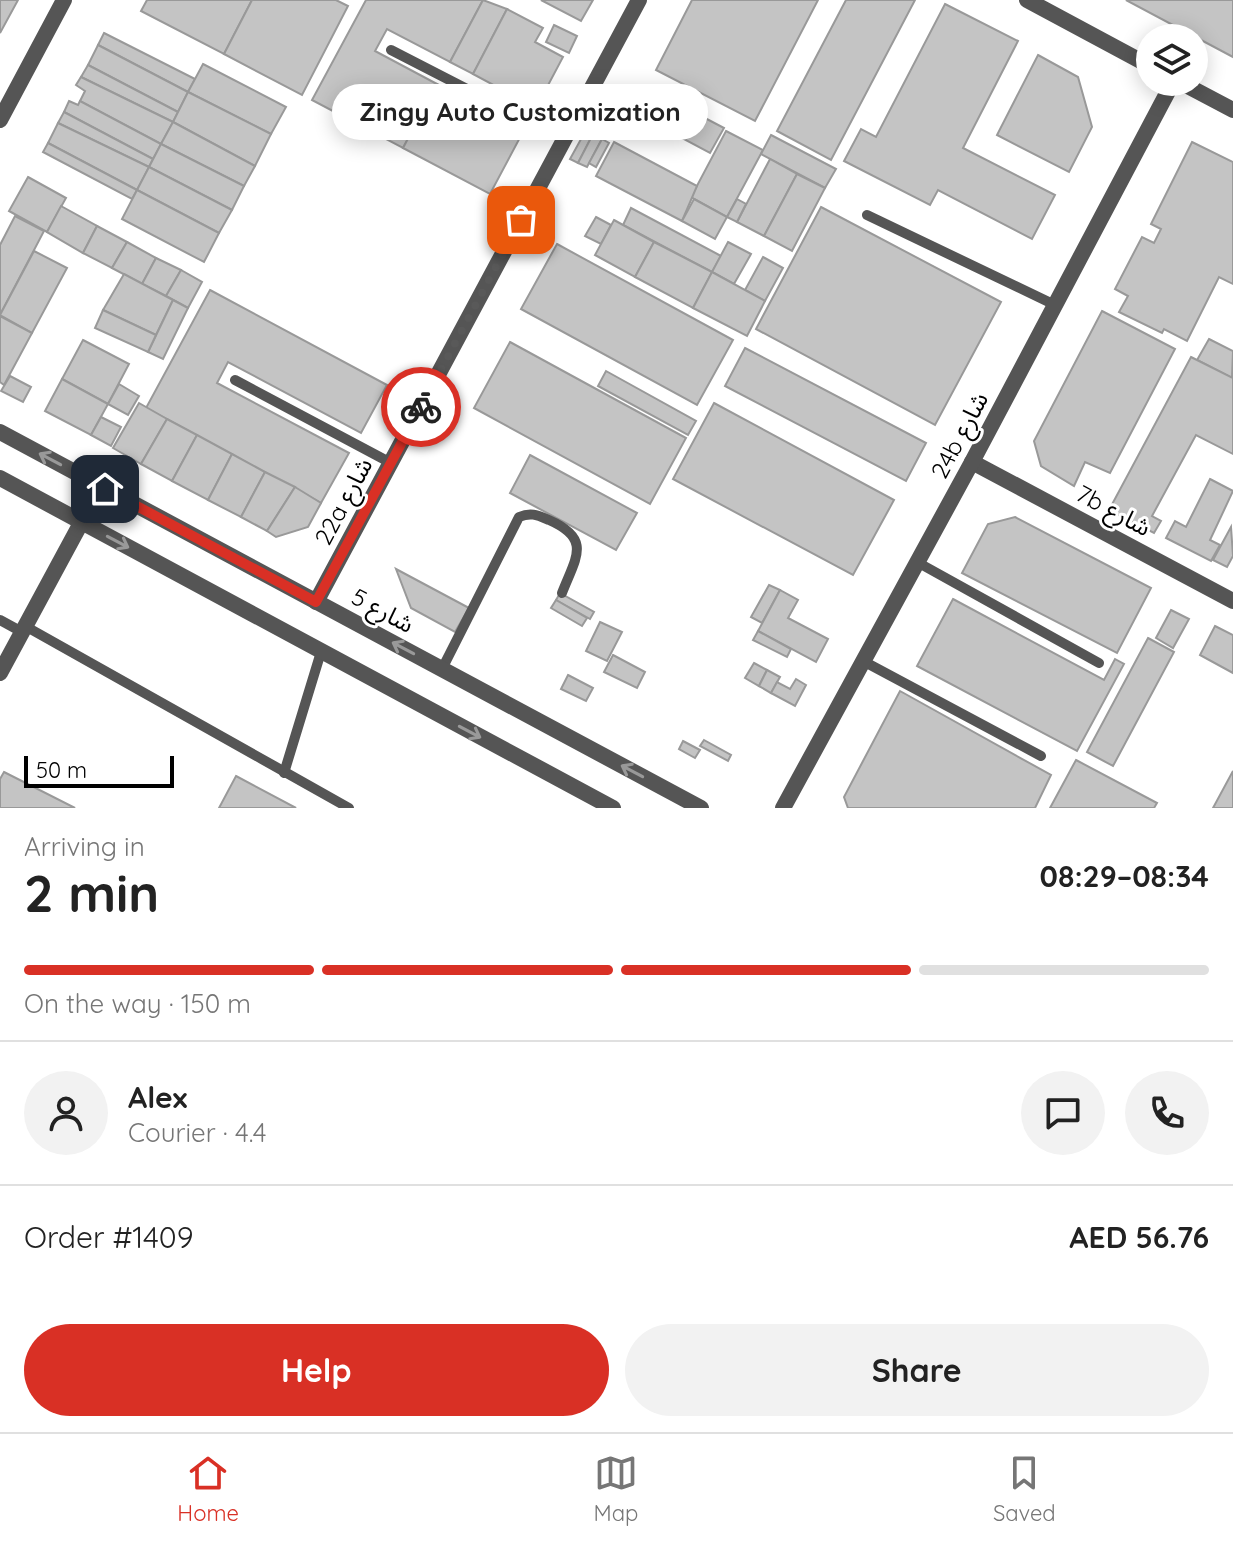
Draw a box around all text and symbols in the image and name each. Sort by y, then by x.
map controls [1136,24,1208,96]
button: layers [1136,24,1208,96]
callout: Zingy Auto Customization [333,84,709,140]
text: Zingy Auto Customization [359,95,681,128]
pin [487,186,555,254]
icon: bag [499,198,543,242]
courier [381,367,461,447]
icon: bike [399,385,443,429]
street label: 24b شارع [924,387,997,485]
one-way arrow [39,451,63,466]
street label: 22a شارع [308,452,381,551]
pin [71,455,139,523]
icon: home [83,467,127,511]
street label: 7b شارع [1070,478,1156,545]
one-way arrow [106,535,129,551]
street label: شارع 5 [345,581,419,641]
one-way arrow [391,640,415,656]
one-way arrow [458,724,481,740]
scale bar [24,752,174,788]
text: 50 m [36,756,87,784]
one-way arrow [621,763,644,779]
text: Arriving in [24,830,145,863]
text: 08:29–08:34 [1040,857,1209,895]
text: 2 min [24,860,159,925]
text: On the way · 150 m [24,987,251,1020]
button: person [24,1071,108,1155]
button: chat [1021,1071,1105,1155]
button: phone [1125,1071,1209,1155]
text: Alex [128,1078,187,1116]
text: Courier · 4.4 [128,1116,266,1149]
text: Order #1409 [24,1218,193,1256]
text: AED 56.76 [1069,1218,1209,1256]
button: Help [24,1324,609,1416]
button: Share [625,1324,1209,1416]
tab: Home [177,1451,239,1527]
tab: Map [594,1451,638,1527]
tab: Saved [993,1451,1056,1527]

